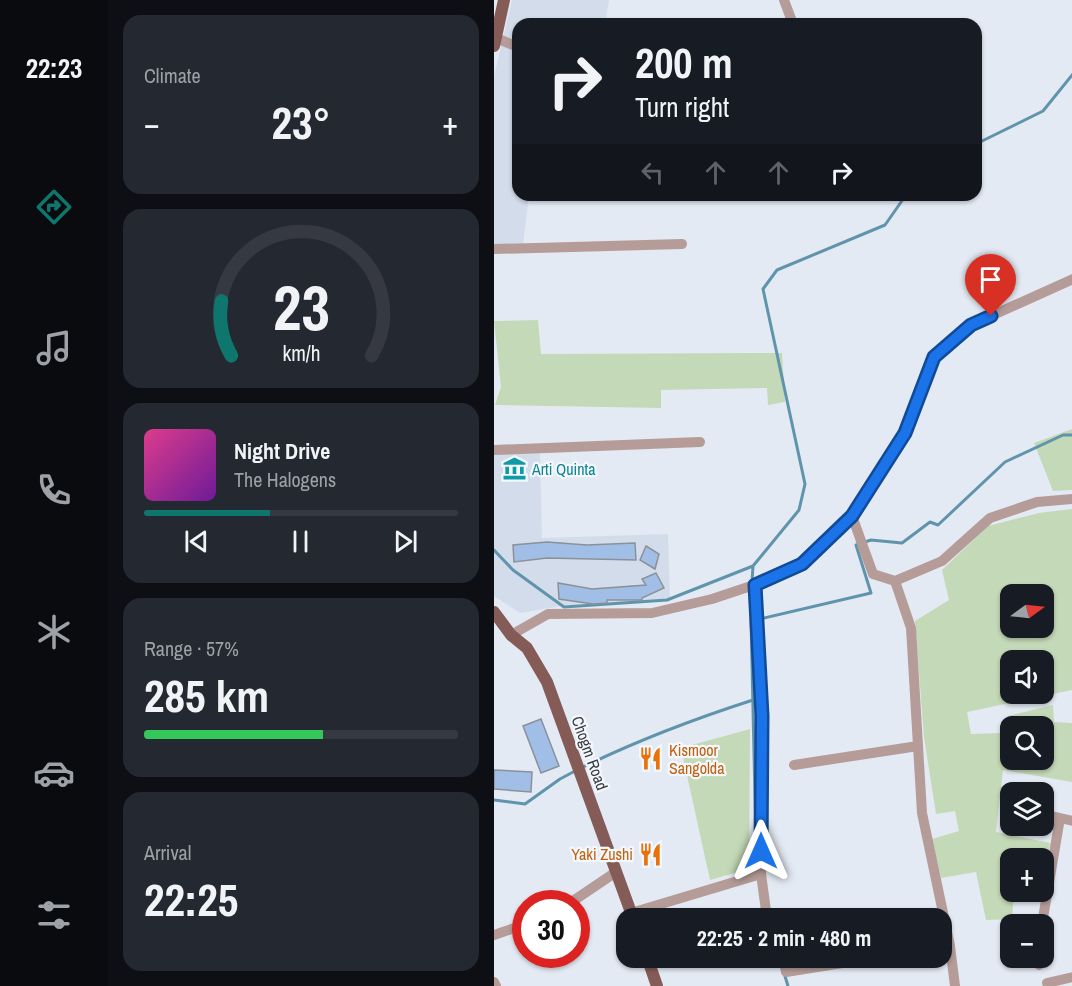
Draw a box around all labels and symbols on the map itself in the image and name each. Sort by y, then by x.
pin [965,254,1016,316]
museum icon: Arti Quinta [501,456,527,482]
place label: Arti Quinta [531,458,596,480]
north arrow [1000,584,1054,638]
street label: Chogm Road [566,713,614,793]
place label: Kismoor Sangolda [669,739,725,779]
restaurant icon: Kismoor Sangolda [638,746,664,772]
position arrow [729,819,793,883]
restaurant icon: Yaki Zushi [638,841,664,867]
place label: Yaki Zushi [571,843,633,865]
speed limit sign: 30 [512,890,590,968]

